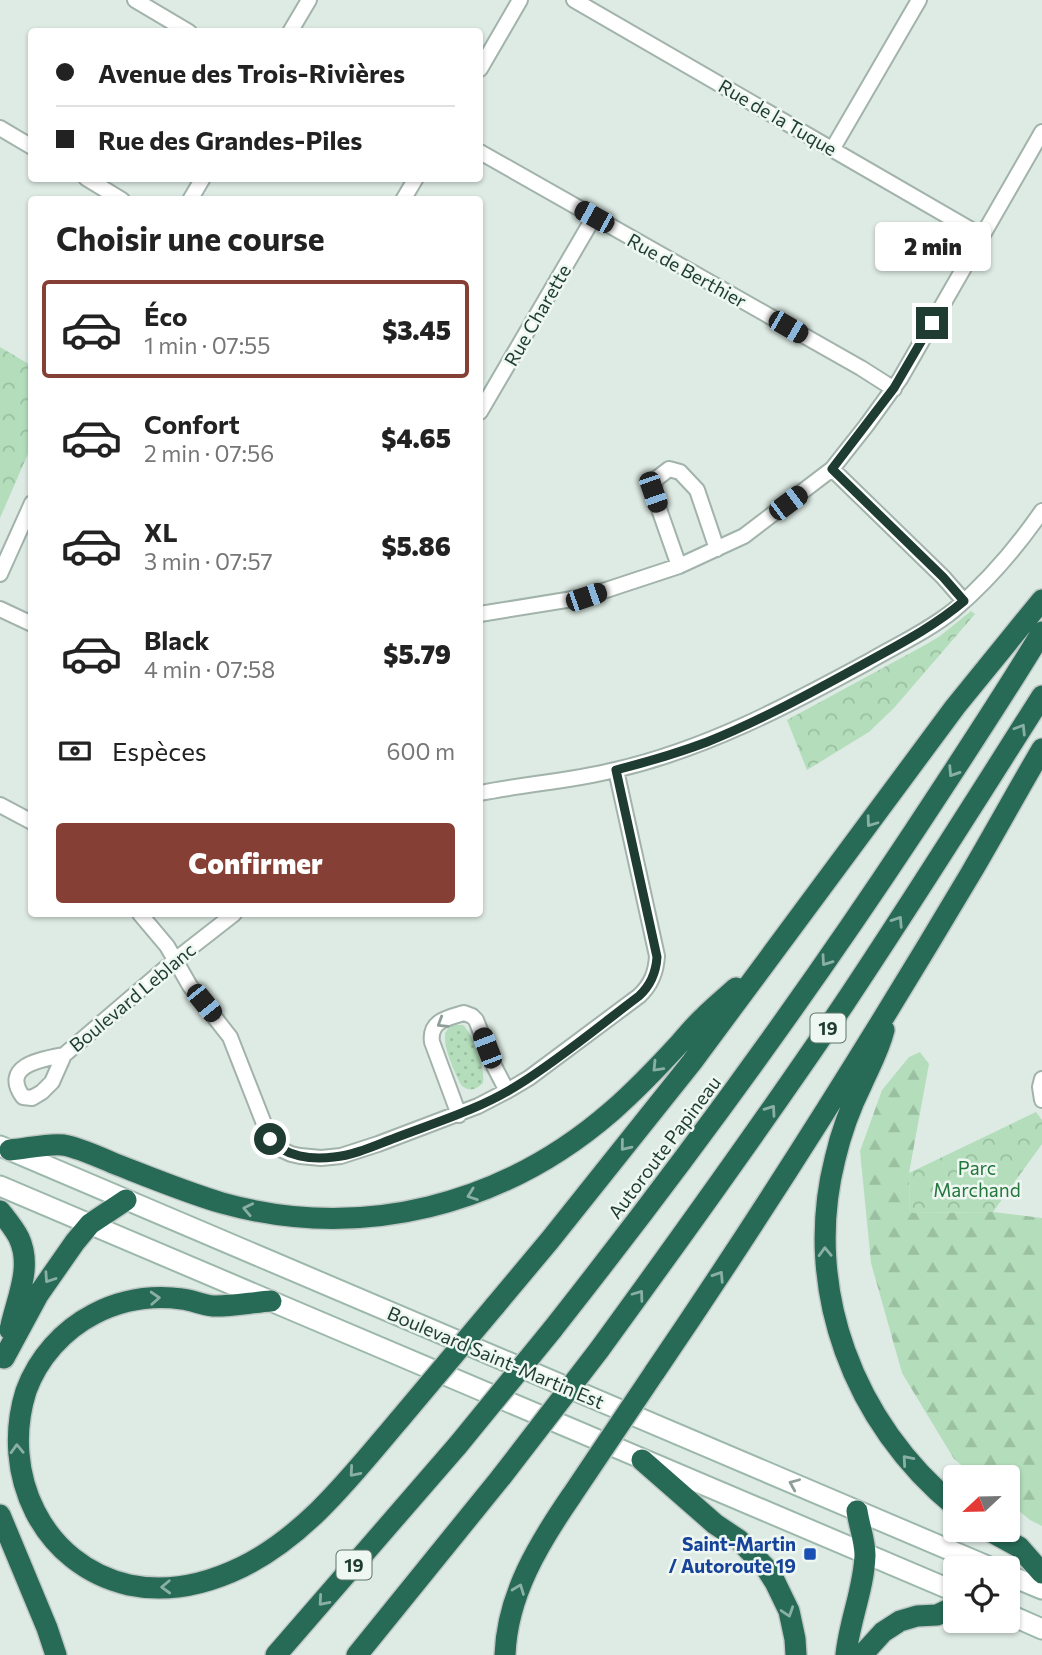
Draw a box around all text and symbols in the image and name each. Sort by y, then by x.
text: Avenue des Trois-Rivières [98,57,405,88]
street label: Rue de la Tuque [715,74,841,160]
text: Rue des Grandes-Piles [98,124,362,155]
car [571,198,618,236]
text: Choisir une course [56,218,325,258]
callout: 2 min [874,222,990,270]
street label: Rue de Berthier [623,228,751,312]
text: 2 min [904,232,962,260]
street label: Rue Charette [499,260,575,370]
icon: car [60,298,123,361]
text: Éco [144,300,188,331]
car [765,307,812,347]
route end [916,307,948,339]
text: $3.45 [382,314,451,345]
text: 1 min · 07:55 [144,331,271,359]
icon: car [60,406,123,469]
text: Confort [144,408,240,439]
text: $4.65 [381,422,451,453]
text: 2 min · 07:56 [144,439,274,467]
car [637,469,670,515]
car [765,482,812,524]
icon: car [60,514,123,577]
text: XL [144,516,178,547]
text: $5.86 [381,530,451,561]
text: 3 min · 07:57 [144,547,273,575]
car [563,580,610,614]
icon: car [60,622,123,685]
text: Black [144,624,210,655]
text: $5.79 [383,638,451,669]
text: 4 min · 07:58 [144,655,275,683]
one-way arrow [1012,724,1025,737]
icon: cash [56,732,94,770]
text: Espèces [112,735,207,766]
text: 600 m [387,737,455,765]
one-way arrow [949,765,962,778]
one-way arrow [866,814,879,827]
button: Confirmer [56,823,455,903]
one-way arrow [890,916,903,929]
street label: Boulevard Leblanc [64,938,200,1056]
one-way arrow [822,953,834,966]
car [183,980,226,1026]
road number: 19 [810,1014,846,1042]
one-way arrow [437,1015,450,1028]
car [470,1025,505,1071]
one-way arrow [653,1059,666,1072]
street label: Autoroute Papineau [603,1071,725,1223]
one-way arrow [763,1105,775,1118]
route start [254,1123,286,1155]
one-way arrow [621,1138,634,1150]
park label: Parc Marchand [933,1156,1021,1201]
one-way arrow [466,1187,478,1201]
one-way arrow [242,1202,254,1217]
one-way arrow [818,1246,833,1257]
one-way arrow [45,1271,58,1284]
one-way arrow [711,1271,723,1284]
one-way arrow [631,1290,644,1303]
one-way arrow [149,1291,160,1306]
street label: Boulevard Saint-Martin Est [384,1301,608,1413]
one-way arrow [9,1443,25,1454]
one-way arrow [903,1455,915,1468]
one-way arrow [350,1463,362,1476]
north arrow [943,1465,1020,1542]
map controls [943,1465,1020,1633]
one-way arrow [789,1478,801,1492]
place label: Saint-Martin / Autoroute 19 [668,1532,796,1577]
marker: Saint-Martin / Autoroute 19 [802,1546,818,1562]
road number: 19 [336,1550,372,1580]
button: locate [943,1556,1020,1633]
one-way arrow [160,1580,171,1595]
one-way arrow [511,1583,525,1595]
one-way arrow [319,1593,331,1606]
one-way arrow [780,1606,794,1618]

